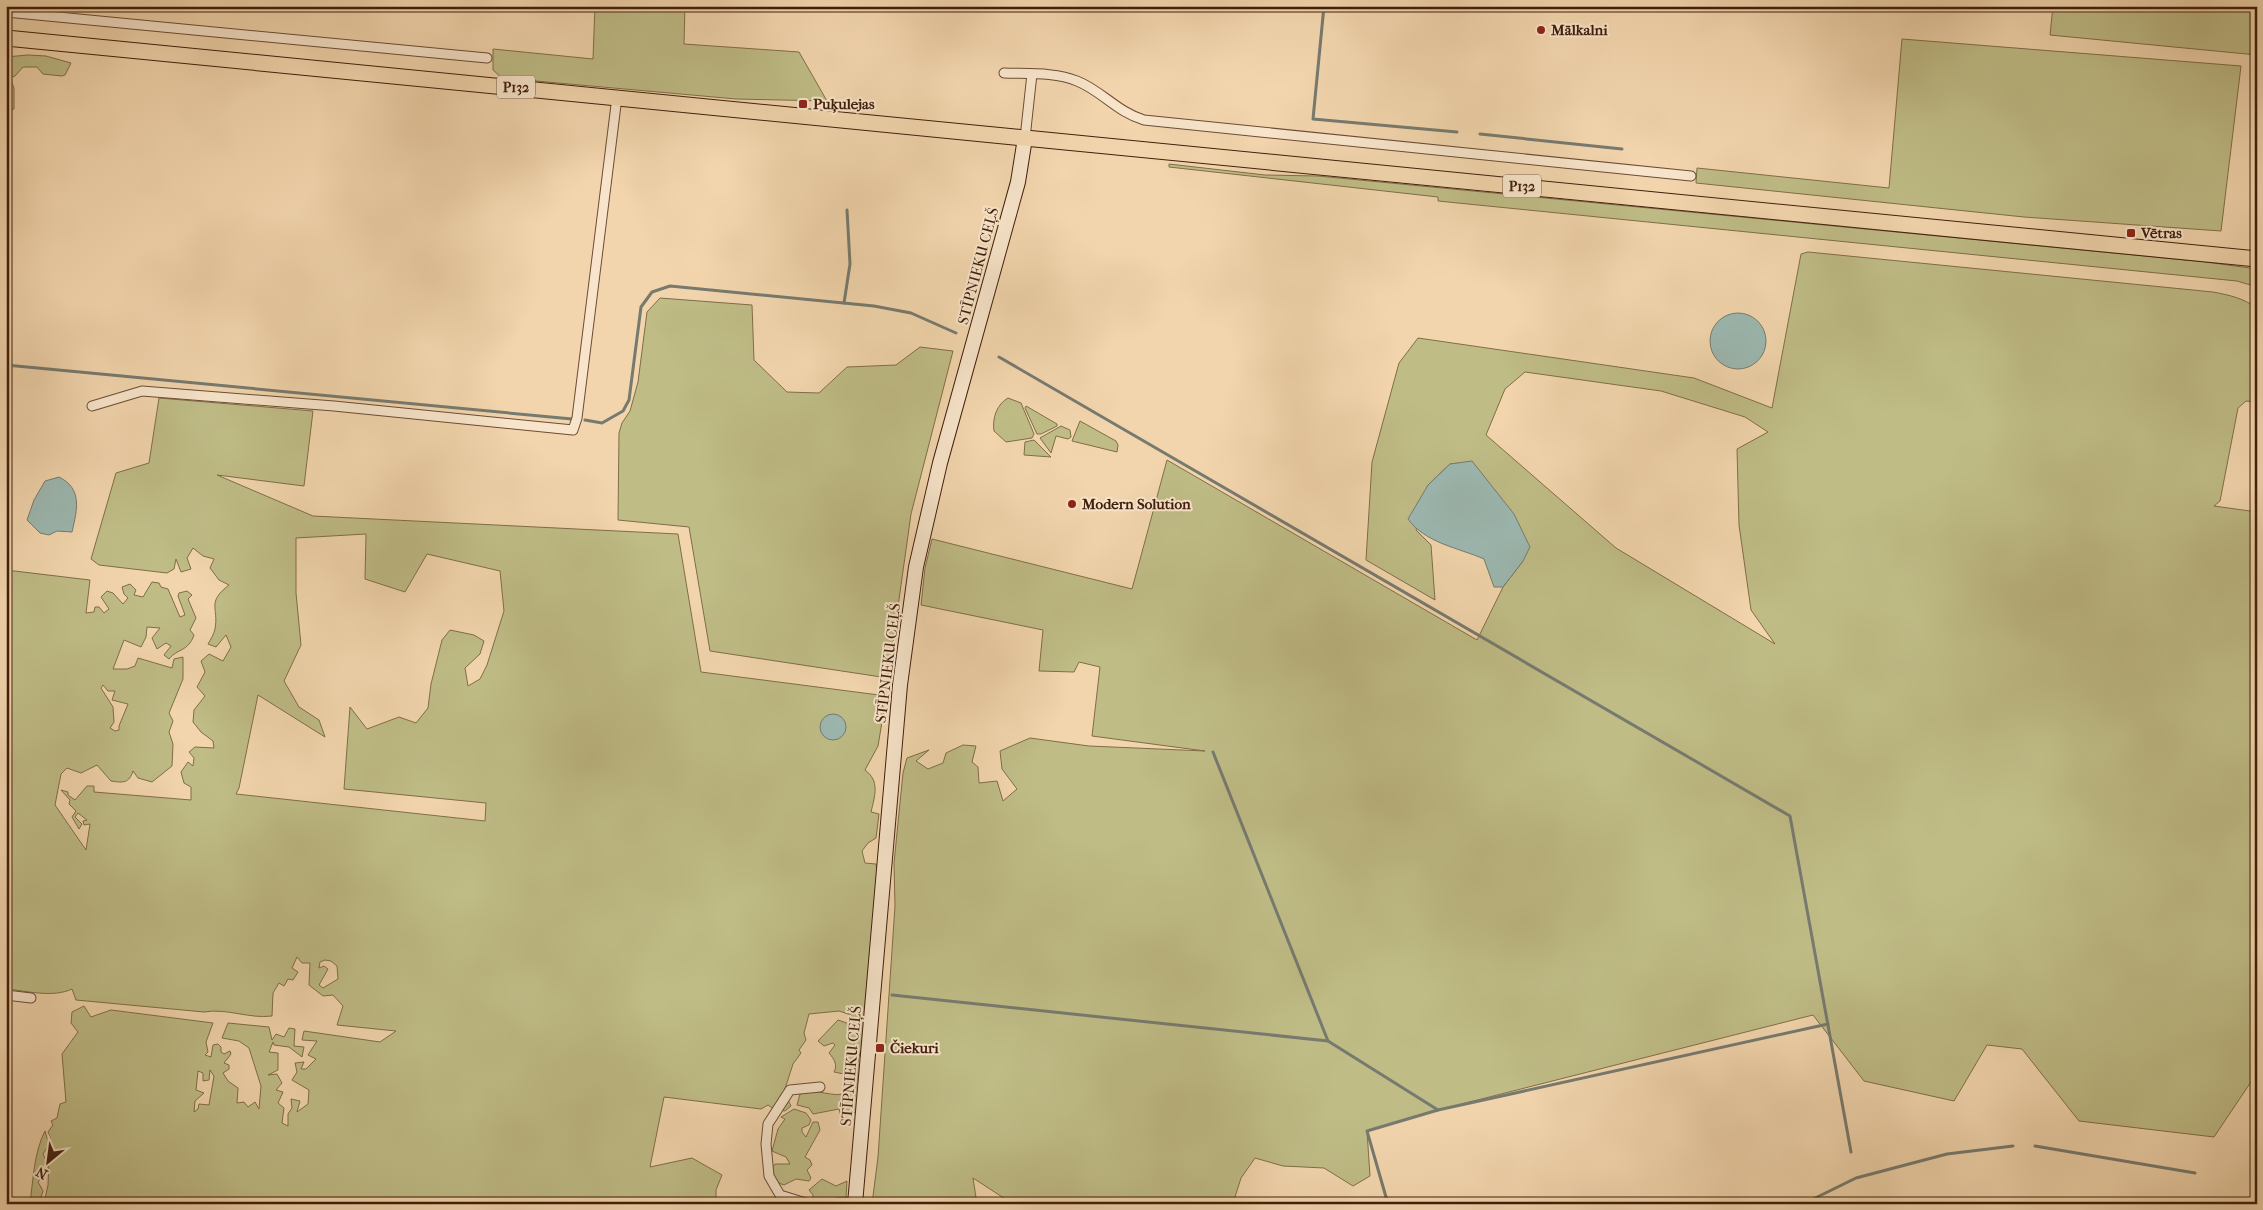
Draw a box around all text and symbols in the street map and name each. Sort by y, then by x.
place label: Mālkalni [1550,21,1608,39]
marker: Mālkalni [1535,24,1547,36]
road number: P132 [497,75,535,98]
place label: Puķulejas [813,95,875,113]
marker: Puķulejas [797,98,809,110]
road number: P132 [1503,175,1541,198]
street label: STĪPNIEKU CEĻŠ [954,205,1002,327]
place label: Vētras [2140,224,2182,242]
marker: Vētras [2125,227,2137,239]
place label: Modern Solution [1081,495,1191,513]
marker: Modern Solution [1066,498,1078,510]
street label: STĪPNIEKU CEĻŠ [872,602,904,724]
street label: STĪPNIEKU CEĻŠ [837,1005,865,1127]
place label: Čiekuri [890,1039,939,1057]
marker: Čiekuri [874,1042,886,1054]
north arrow [22,1138,72,1188]
text: N [33,1163,51,1183]

